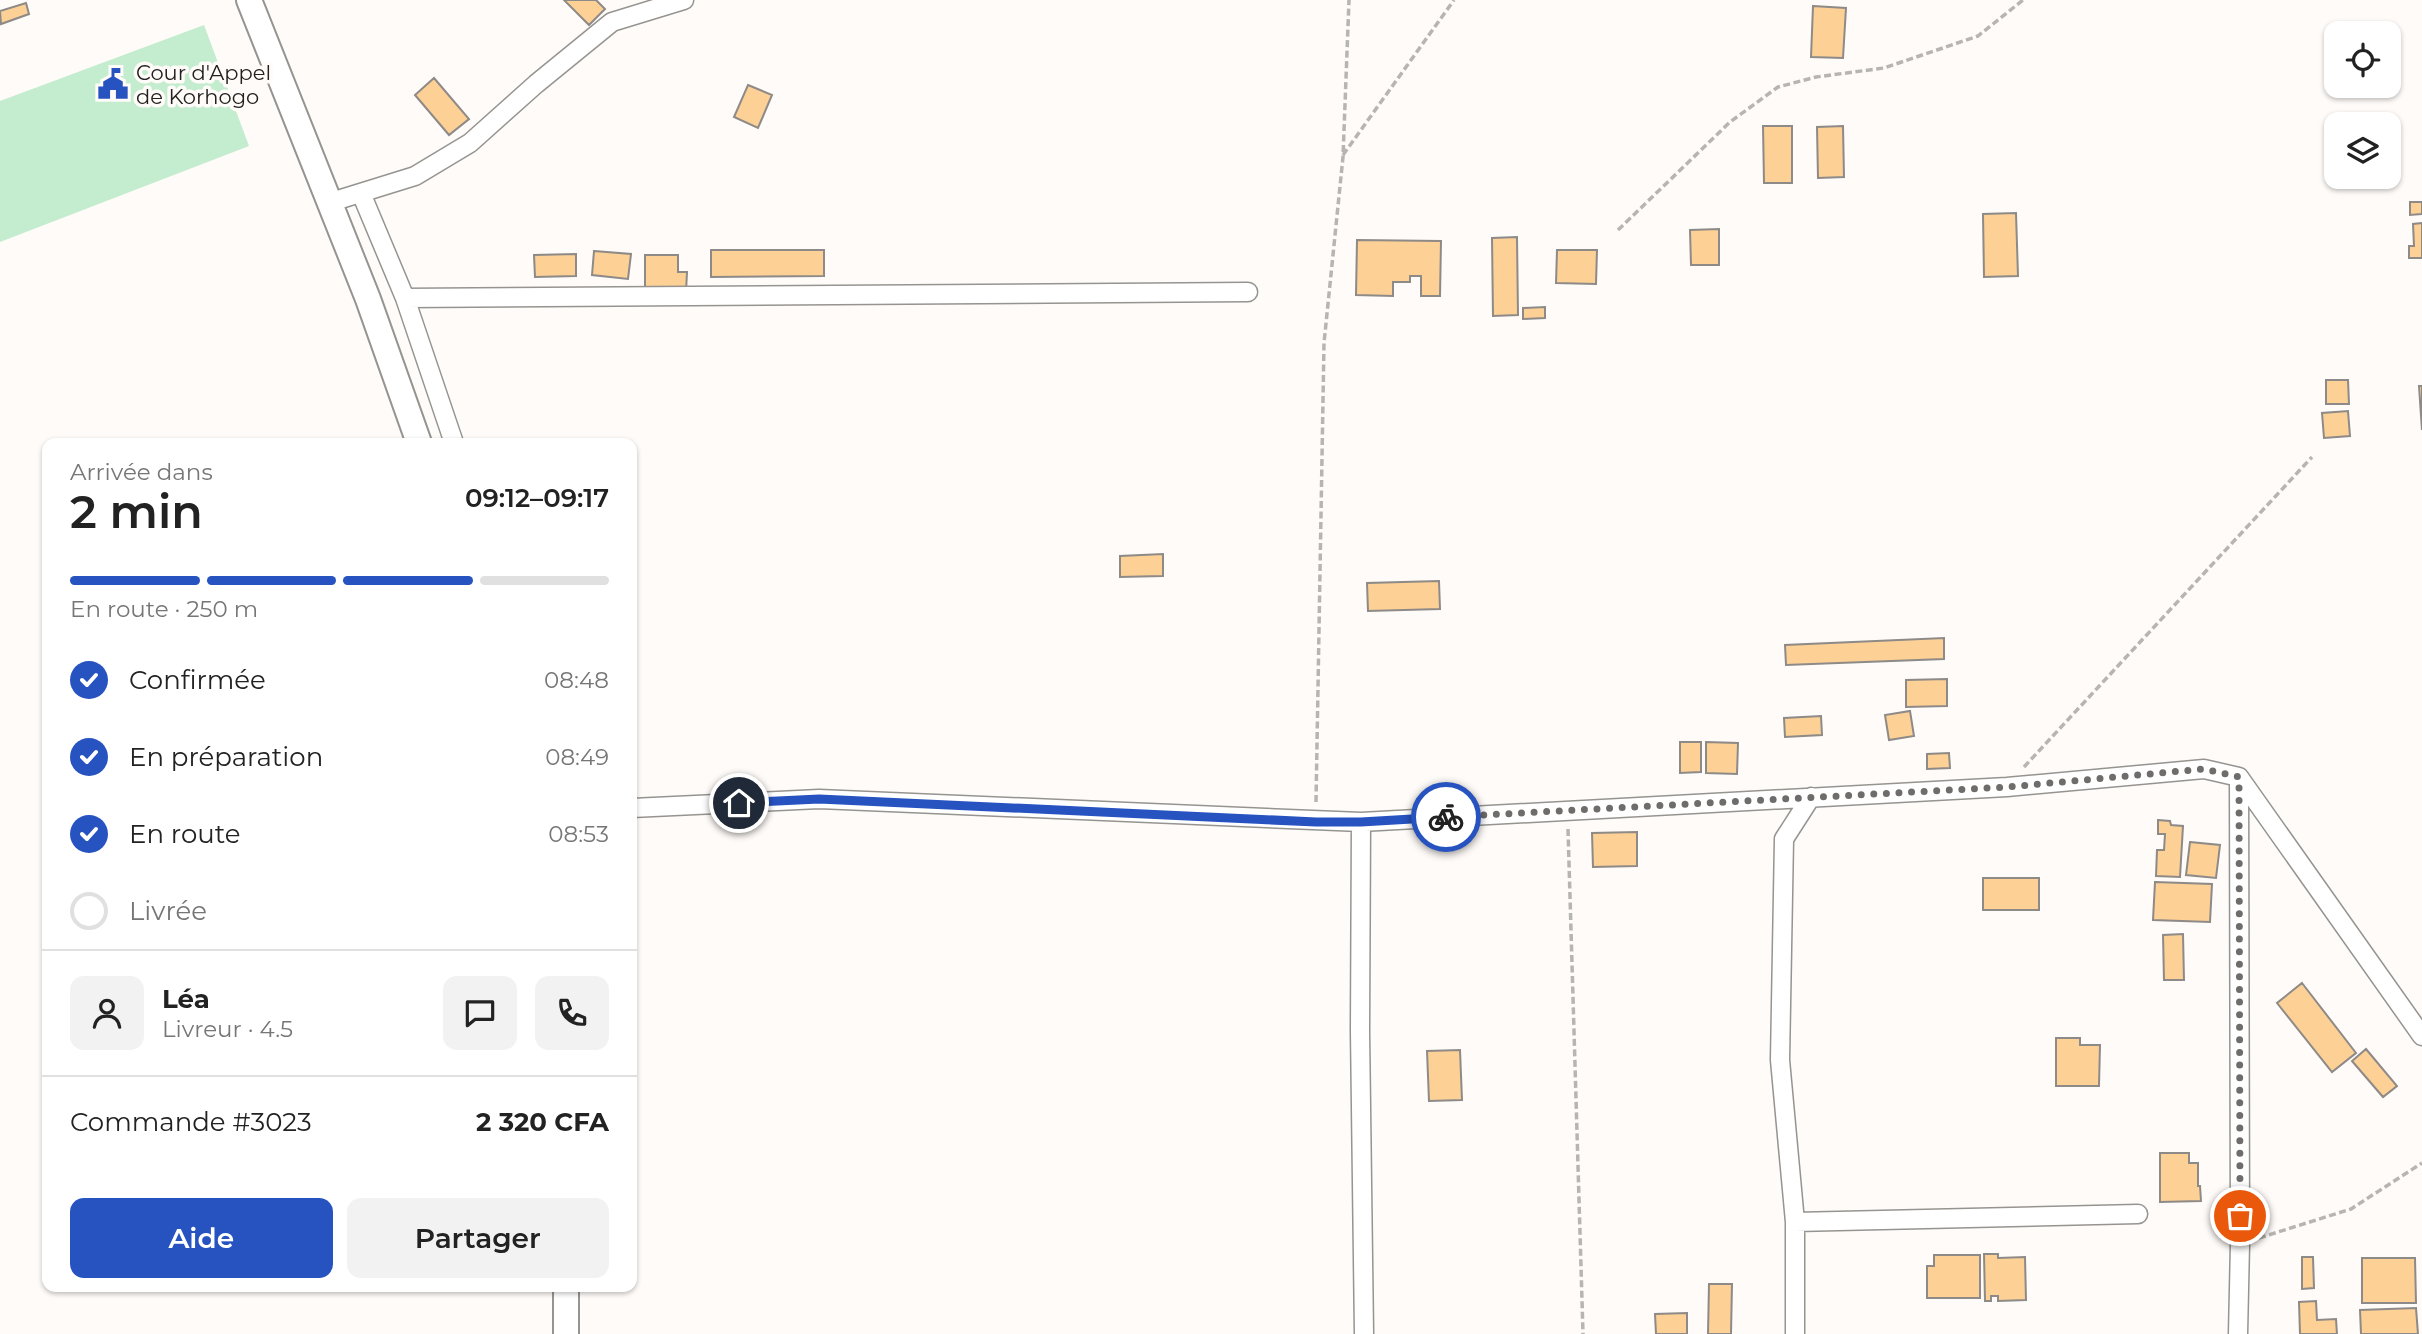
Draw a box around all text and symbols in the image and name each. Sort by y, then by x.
map controls [2324,21,2401,189]
button: locate [2324,21,2401,98]
place label: Cour d'Appel de Korhogo [136,60,271,109]
public building icon: Cour d'Appel de Korhogo [96,67,130,101]
button: layers [2324,112,2401,189]
text: Arrivée dans [70,458,213,486]
text: 09:12–09:17 [465,482,609,514]
text: 2 min [70,483,203,540]
text: En route · 250 m [70,595,258,623]
icon: check [70,661,108,699]
text: Confirmée [129,664,266,696]
text: 08:48 [544,666,609,694]
icon: check [70,738,108,776]
text: En préparation [129,741,323,773]
text: 08:49 [545,743,609,771]
pin [709,773,769,833]
courier [1411,782,1481,852]
icon: home [720,784,758,822]
icon: bike [1427,798,1465,836]
icon: check [70,815,108,853]
text: En route [129,818,240,850]
text: 08:53 [548,820,609,848]
text: Livrée [129,895,207,927]
button: person [70,976,144,1050]
button: chat [443,976,517,1050]
button: phone [535,976,609,1050]
text: Léa [162,983,210,1015]
text: Livreur · 4.5 [162,1015,293,1043]
text: Commande #3023 [70,1106,312,1138]
text: 2 320 CFA [476,1106,609,1138]
pin [2210,1186,2270,1246]
icon: bag [2221,1197,2259,1235]
button: Aide [70,1198,333,1278]
button: Partager [347,1198,609,1278]

